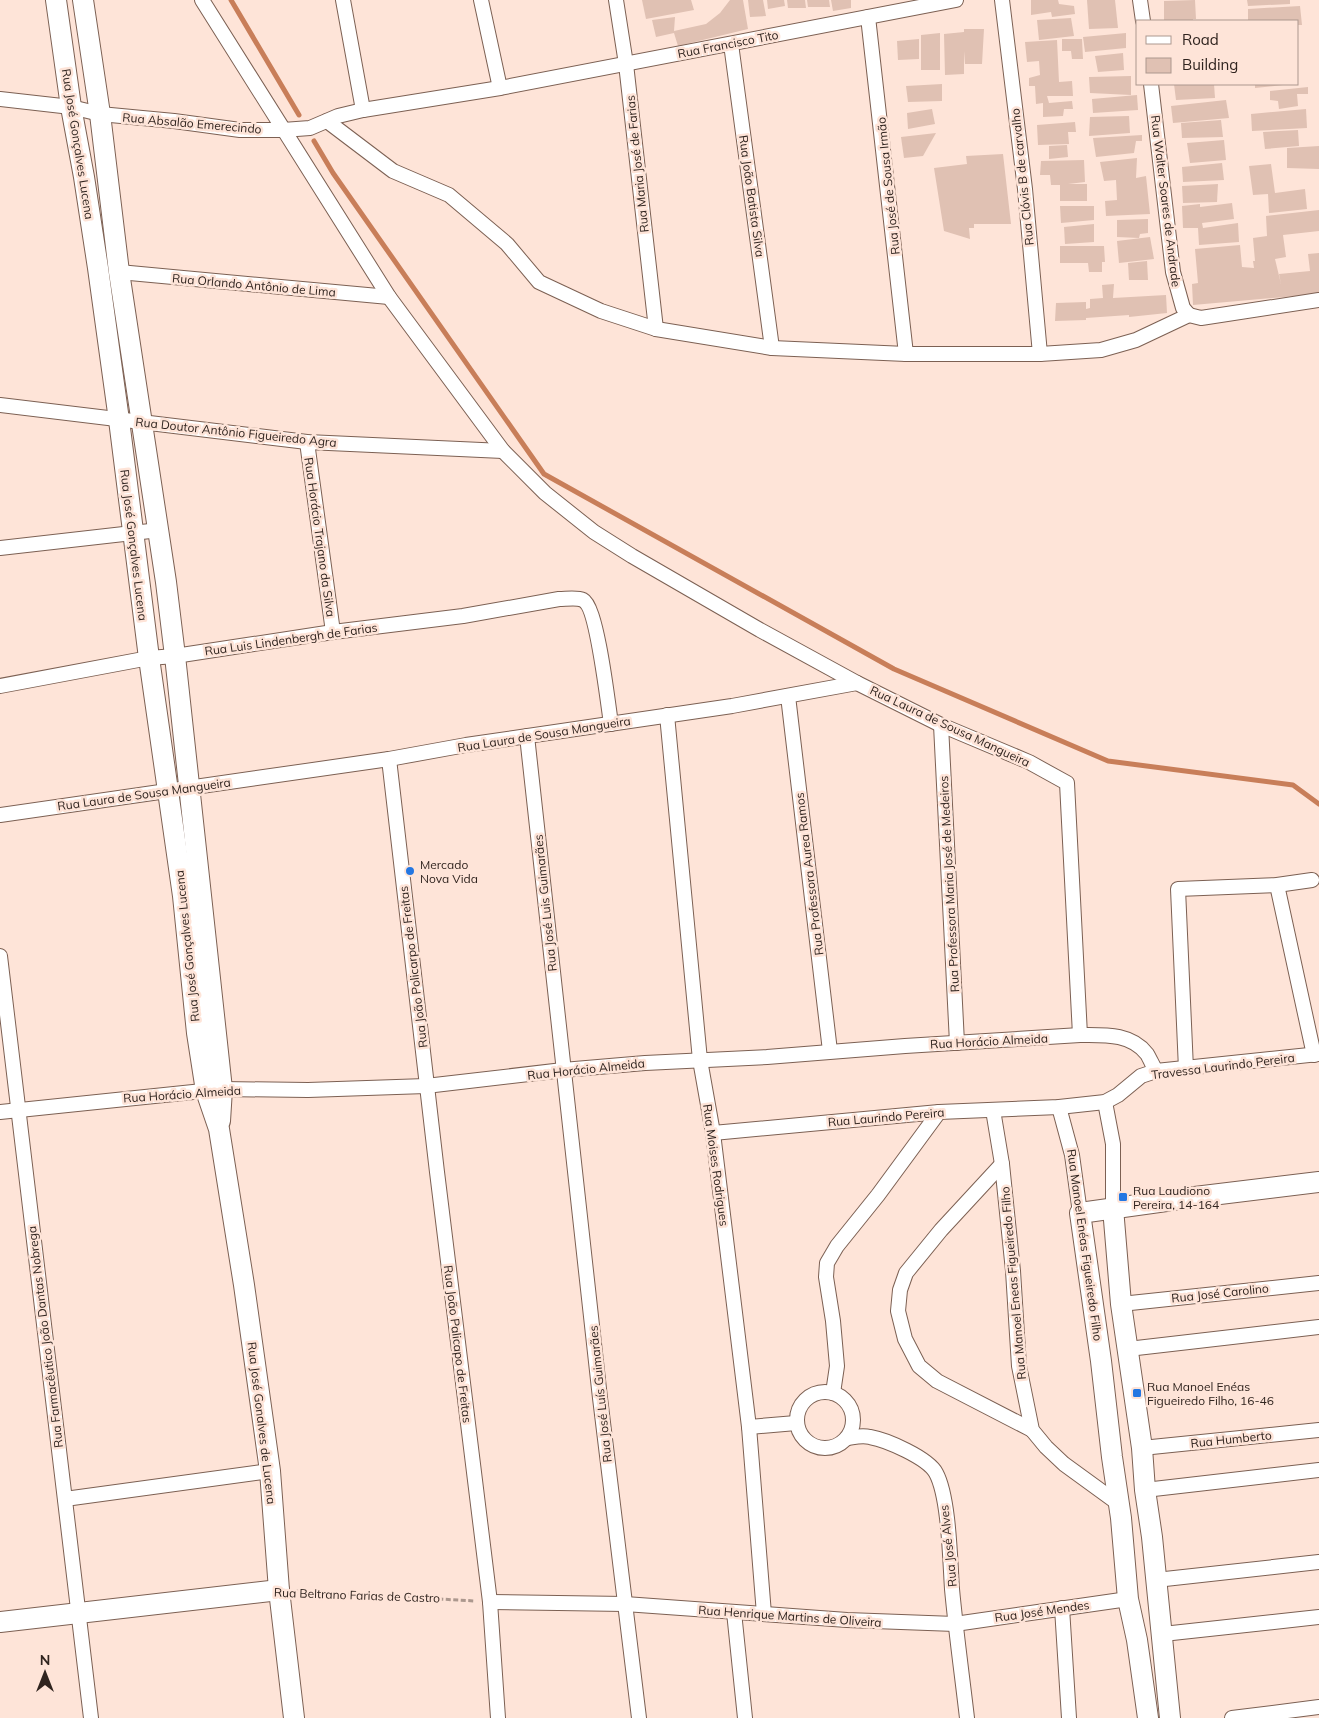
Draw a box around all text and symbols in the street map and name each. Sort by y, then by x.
legend [1136,20,1299,85]
street label: Rua Francisco Tito [676,27,780,61]
text: Road [1182,30,1219,49]
text: Building [1182,55,1238,74]
street label: Rua José Gonçalves Lucena [59,68,97,220]
street label: Rua Maria José de Farias [622,95,652,233]
street label: Rua Clóvis B de carvalho [1007,108,1037,246]
street label: Rua Absalão Emerecindo [122,109,262,137]
street label: Rua Walter Soares de Andrade [1148,114,1184,288]
street label: Rua José de Sousa Irmão [873,116,903,256]
street label: Rua João Batista Silva [736,134,768,258]
street label: Rua Orlando Antônio de Lima [172,270,336,300]
street label: Rua Doutor Antônio Figueiredo Agra [135,414,337,450]
street label: Rua Horácio Trajano da Silva [301,456,339,618]
street label: Rua José Gonçalves Lucena [117,468,151,622]
street label: Rua Luis Lindenbergh de Farias [204,619,378,659]
street label: Rua Laura de Sousa Mangueira [868,682,1032,770]
street label: Rua Laura de Sousa Mangueira [456,713,632,755]
street label: Rua Laura de Sousa Mangueira [56,774,232,814]
street label: Rua Professora Maria José de Medeiros [936,775,962,993]
street label: Rua Professora Aurea Ramos [792,792,826,956]
street label: Rua José Luis Guimarães [530,834,560,972]
place label: Mercado Nova Vida [420,857,478,886]
marker: Mercado Nova Vida [404,865,416,877]
street label: Rua José Gonçalves Lucena [172,869,202,1023]
street label: Rua João Policarpo de Freitas [396,885,430,1049]
street label: Rua Horácio Almeida [930,1030,1048,1052]
street label: Travessa Laurindo Pereira [1151,1050,1295,1082]
street label: Rua Horácio Almeida [527,1055,645,1083]
street label: Rua Horácio Almeida [123,1082,241,1106]
street label: Rua Moises Rodrigues [700,1103,732,1227]
street label: Rua Laurindo Pereira [827,1104,945,1130]
street label: Rua Manoel Enéas Figueiredo Filho [1064,1148,1106,1342]
place label: Rua Laudiono Pereira, 14-164 [1133,1183,1219,1212]
street label: Rua Manoel Eneas Figueiredo Filho [997,1186,1029,1380]
marker: Rua Laudiono Pereira, 14-164 [1117,1191,1129,1203]
street label: Rua Farmacêutico João Dantas Nobrega [24,1225,66,1449]
street label: Rua João Palicapo de Freitas [441,1264,475,1424]
street label: Rua José Carolino [1171,1280,1270,1306]
street label: Rua José Luís Guimarães [585,1325,615,1463]
street label: Rua José Gonalves de Lucena [245,1341,279,1505]
place label: Rua Manoel Enéas Figueiredo Filho, 16-46 [1147,1379,1274,1408]
marker: Rua Manoel Enéas Figueiredo Filho, 16-46 [1131,1387,1143,1399]
street label: Rua Humberto [1190,1427,1273,1451]
street label: Rua José Alves [936,1504,960,1588]
street label: Rua Beltrano Farias de Castro [274,1585,441,1605]
street label: Rua José Mendes [994,1597,1090,1625]
street label: Rua Henrique Martins de Oliveira [698,1602,882,1630]
north arrow [20,1648,70,1698]
text: N [40,1651,50,1669]

